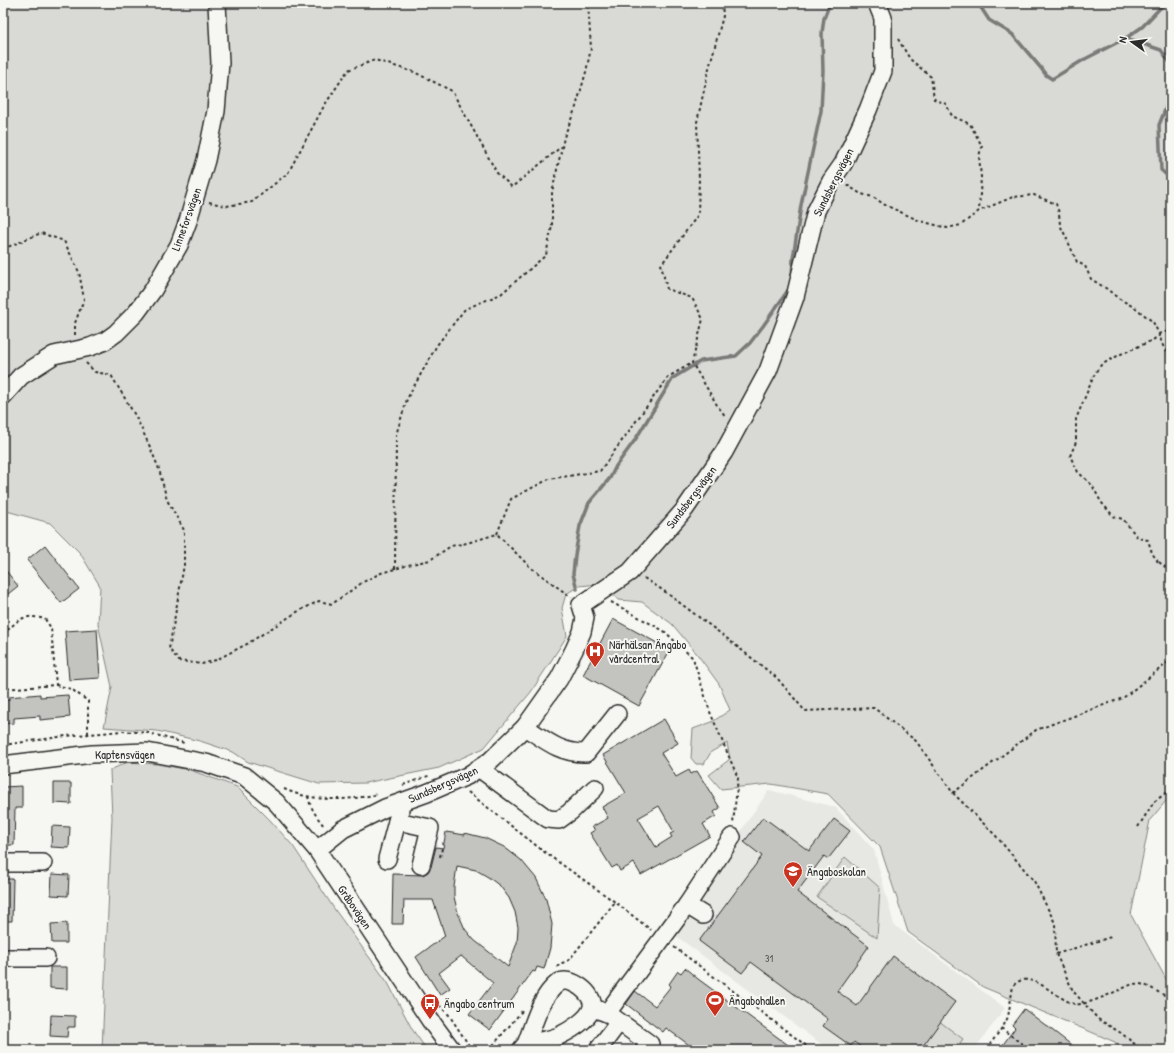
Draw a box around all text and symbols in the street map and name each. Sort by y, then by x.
north arrow [1112,22,1152,62]
text: N [1115,35,1130,44]
street label: Sundsbergsvägen [809,145,857,219]
street label: Linneforsvägen [167,185,205,253]
street label: Sundsbergsvägen [662,462,720,532]
place label: Närhälsan Ängabo vårdcentral [609,636,686,667]
hospital icon: Närhälsan Ängabo vårdcentral [584,640,606,668]
street label: Kaptensvägen [95,746,155,763]
street label: Sundsbergsvägen [406,761,480,807]
school or university icon: Ängaboskolan [782,860,804,888]
place label: Ängaboskolan [807,863,866,880]
street label: Gråbovägen [334,882,376,932]
house number: 31 [765,952,773,965]
sports icon: Ängabohallen [704,989,726,1017]
bus stop icon: Ängabo centrum [419,992,441,1020]
place label: Ängabohallen [729,992,785,1009]
place label: Ängabo centrum [444,995,514,1012]

